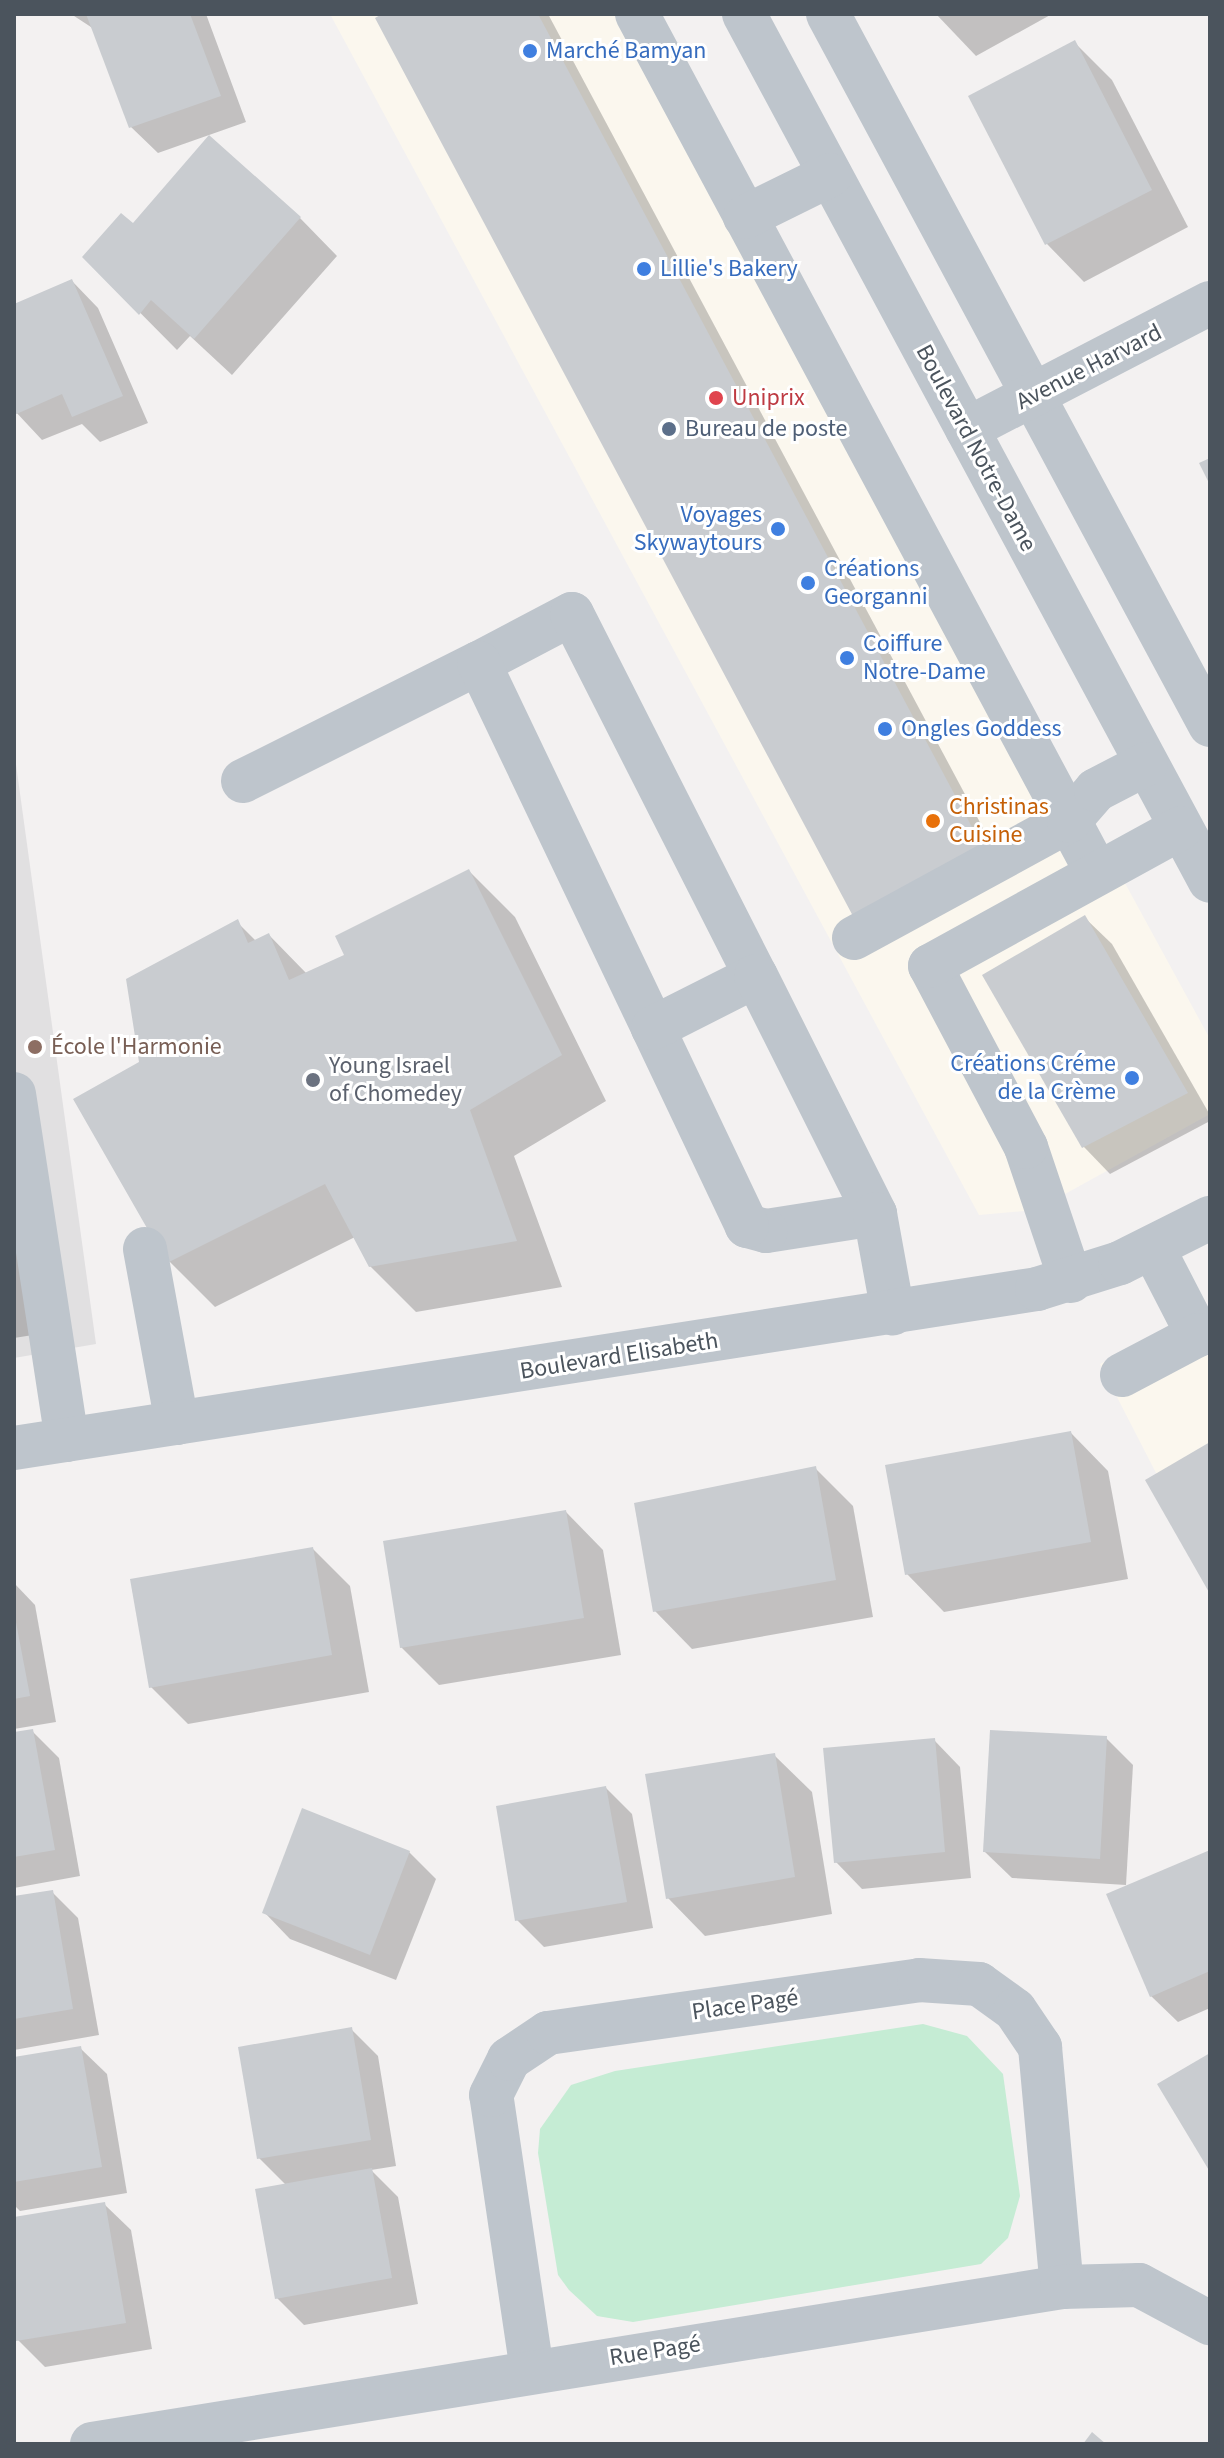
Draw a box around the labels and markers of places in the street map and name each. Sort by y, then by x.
place label: Marché Bamyan [546,37,706,65]
marker: Marché Bamyan [521,42,539,60]
place label: Lillie's Bakery [660,255,798,283]
marker: Lillie's Bakery [635,260,653,278]
place label: Uniprix [732,384,805,412]
marker: Uniprix [707,389,725,407]
place label: Bureau de poste [685,415,847,443]
marker: Bureau de poste [660,420,678,438]
place label: Voyages Skywaytours [634,501,762,557]
marker: Voyages Skywaytours [769,520,787,538]
place label: Créations Georganni [824,555,928,611]
marker: Créations Georganni [799,574,817,592]
place label: Coiffure Notre-Dame [863,630,986,686]
marker: Coiffure Notre-Dame [838,649,856,667]
place label: Ongles Goddess [901,715,1062,743]
marker: Ongles Goddess [876,720,894,738]
place label: Christinas Cuisine [949,793,1049,849]
marker: Christinas Cuisine [924,812,942,830]
place label: École l'Harmonie [51,1033,222,1061]
marker: École l'Harmonie [26,1038,44,1056]
place label: Créations Créme de la Crème [950,1050,1116,1106]
place label: Young Israel of Chomedey [329,1052,462,1108]
marker: Créations Créme de la Crème [1123,1069,1141,1087]
marker: Young Israel of Chomedey [304,1071,322,1089]

